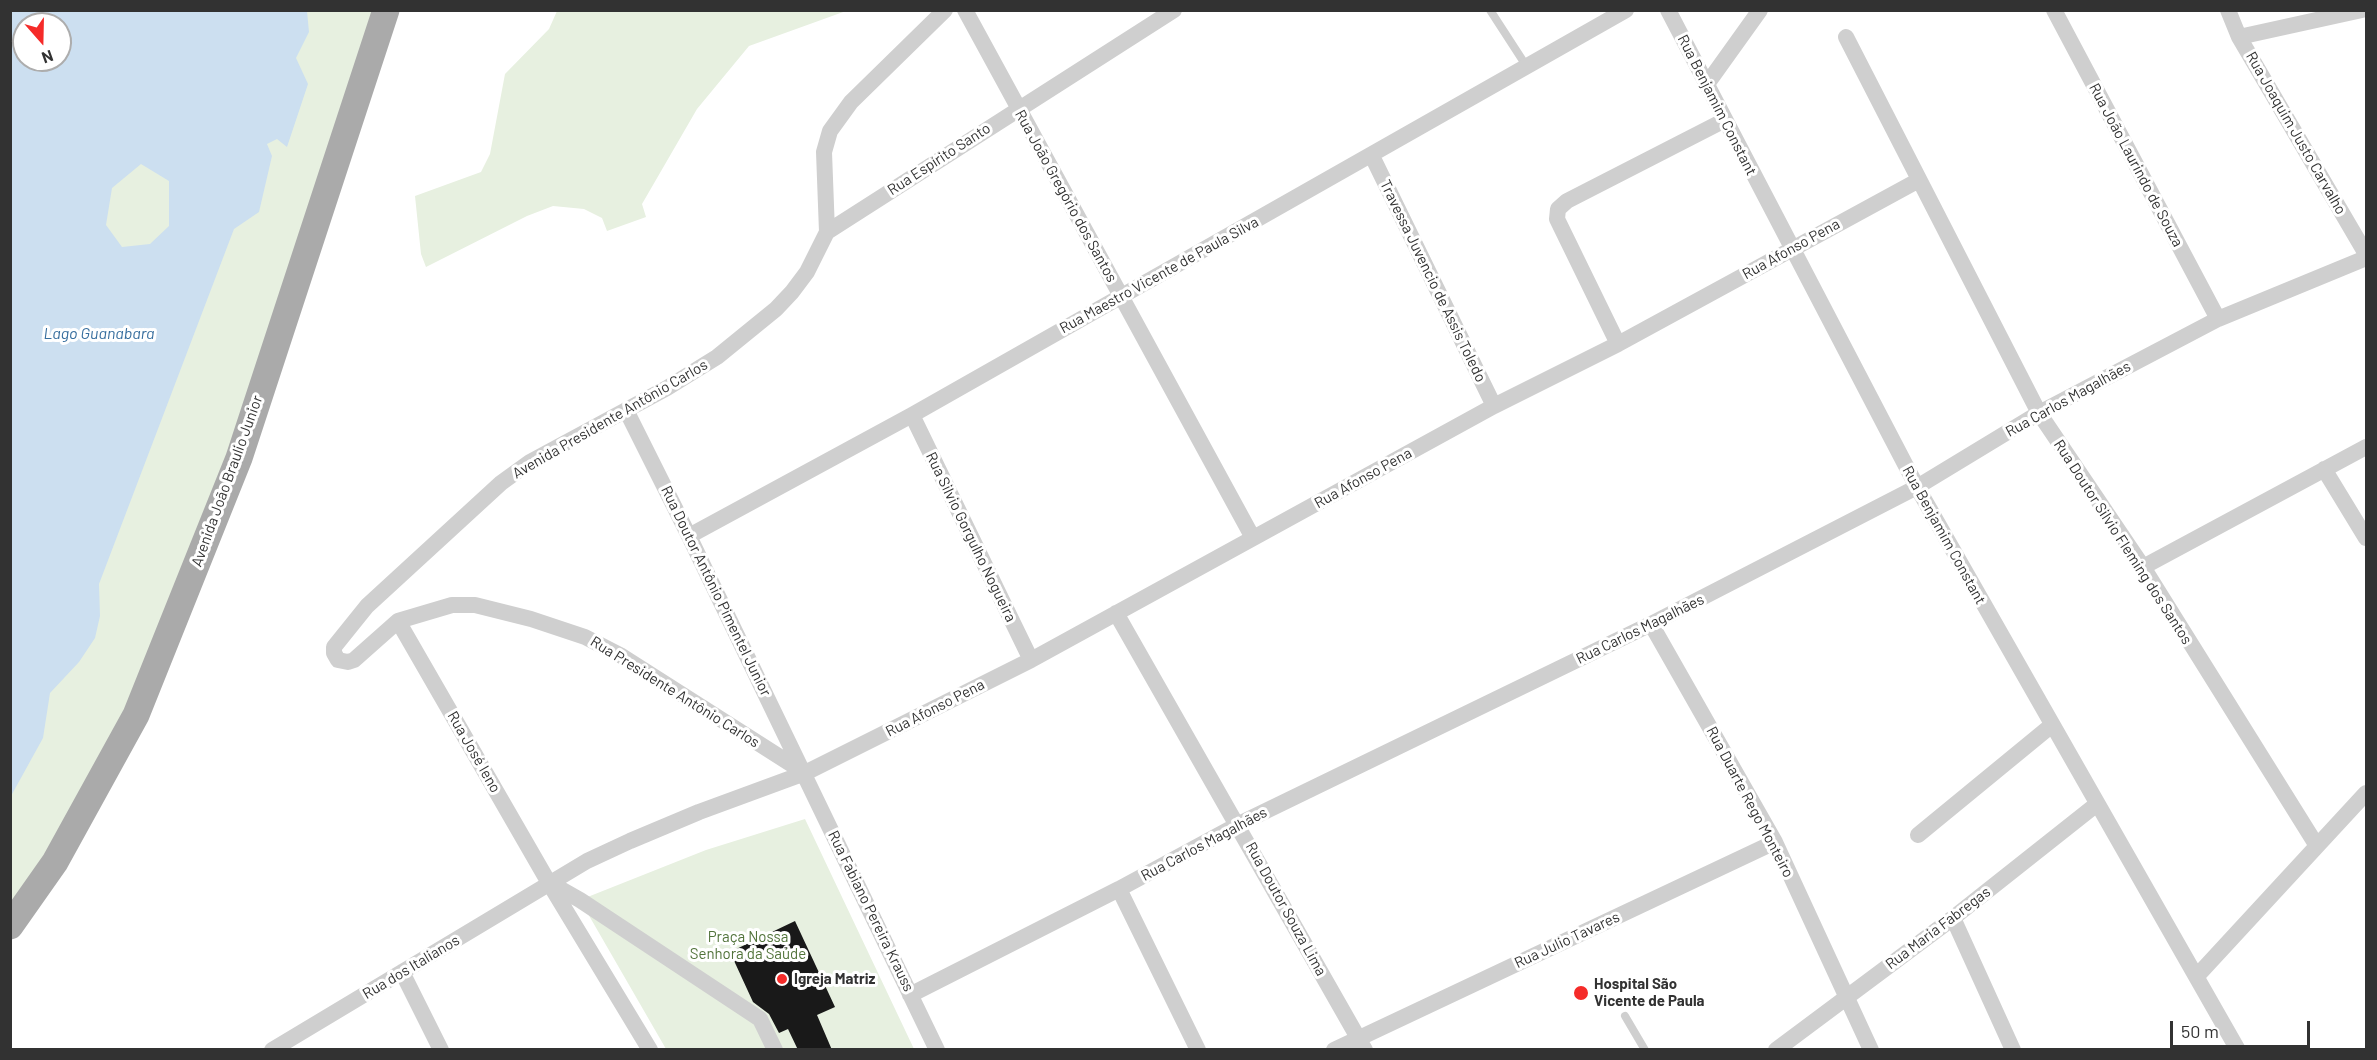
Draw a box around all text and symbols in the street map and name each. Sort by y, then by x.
north arrow [12,12,72,72]
street label: Rua Benjamim Constant [1674,32,1760,178]
text: N [39,47,56,68]
street label: Rua Joaquim Justo Carvalho [2242,48,2350,218]
street label: Rua João Laurindo de Souza [2085,80,2187,250]
street label: Rua João Gregório dos Santos [1011,107,1121,285]
street label: Rua Espírito Santo [884,119,994,199]
street label: Travessa Juvencio de Assis Toledo [1376,177,1490,385]
street label: Rua Maestro Vicente de Paula Silva [1056,213,1262,337]
street label: Rua Afonso Pena [1739,215,1843,283]
water label: Lago Guanabara [43,324,155,344]
street label: Avenida Presidente Antônio Carlos [509,356,711,482]
street label: Rua Carlos Magalhães [2002,357,2134,441]
street label: Avenida João Braulio Junior [188,393,266,569]
street label: Rua Doutor Silvio Fleming dos Santos [2050,436,2196,648]
street label: Rua Afonso Pena [1311,444,1415,512]
street label: Rua Silvio Gorgulho Nogueira [922,449,1020,625]
street label: Rua Benjamim Constant [1898,463,1990,607]
street label: Rua Doutor Antônio Pimentel Junior [657,483,775,699]
street label: Rua Carlos Magalhães [1573,590,1707,668]
street label: Rua Presidente Antônio Carlos [587,632,763,752]
street label: Rua Afonso Pena [883,675,987,741]
street label: Rua José Ieno [443,708,505,796]
street label: Rua Duarte Rego Monteiro [1703,723,1797,881]
street label: Rua Carlos Magalhães [1138,803,1270,885]
street label: Rua Fabiano Pereira Krauss [824,828,918,994]
street label: Rua Doutor Souza Lima [1242,839,1330,979]
street label: Rua Maria Fabregas [1882,883,1994,973]
street label: Rua Julio Tavares [1512,908,1622,972]
park label: Praça Nossa Senhora da Saúde [690,928,806,963]
street label: Rua dos Italianos [359,931,463,1003]
place label: Igreja Matriz [794,970,875,988]
marker: Igreja Matriz [775,972,789,986]
place label: Hospital São Vicente de Paula [1594,975,1705,1010]
marker: Hospital São Vicente de Paula [1572,984,1590,1002]
scale bar [2173,1009,2312,1047]
text: 50 m [2181,1020,2219,1042]

